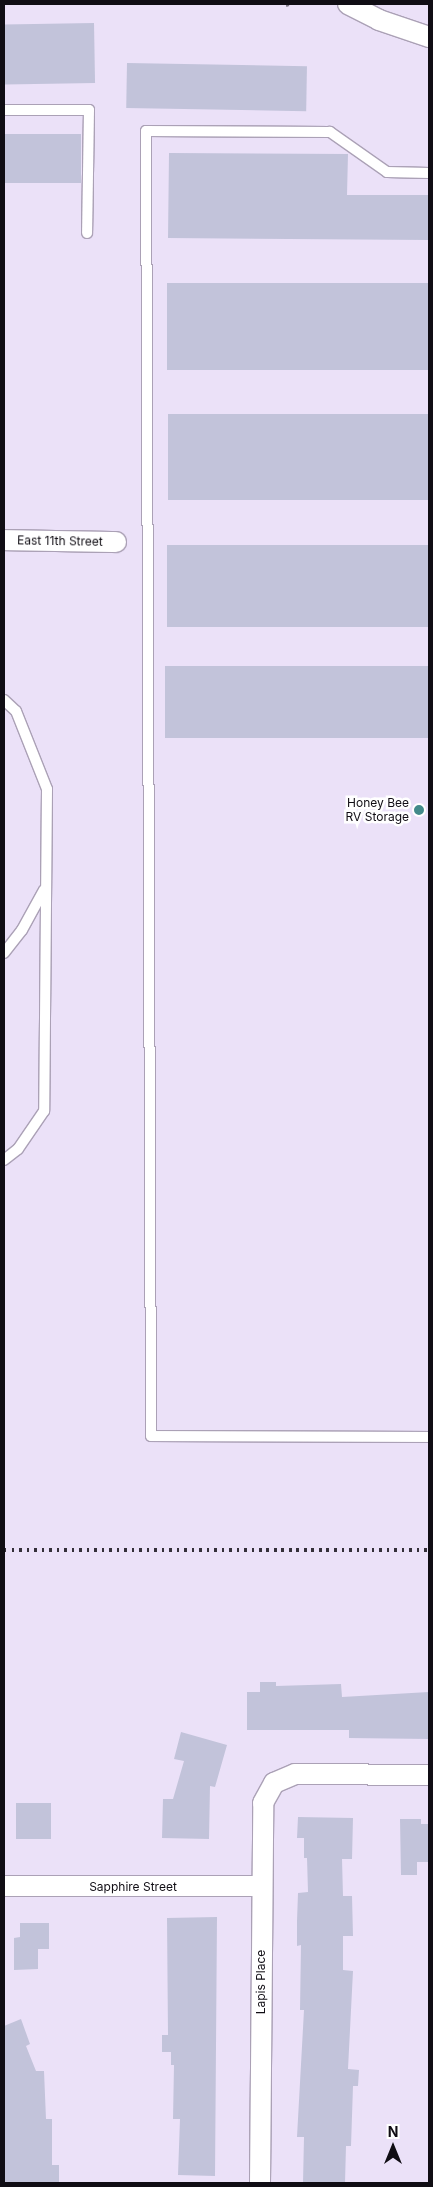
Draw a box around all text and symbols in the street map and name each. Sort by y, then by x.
street label: East 11th Street [17,533,103,549]
place label: Honey Bee RV Storage [346,796,409,824]
marker: Honey Bee RV Storage [413,804,425,816]
street label: Sapphire Street [89,1880,177,1894]
street label: Lapis Place [254,1950,268,2014]
north arrow [368,2122,418,2172]
text: N [388,2123,398,2140]

